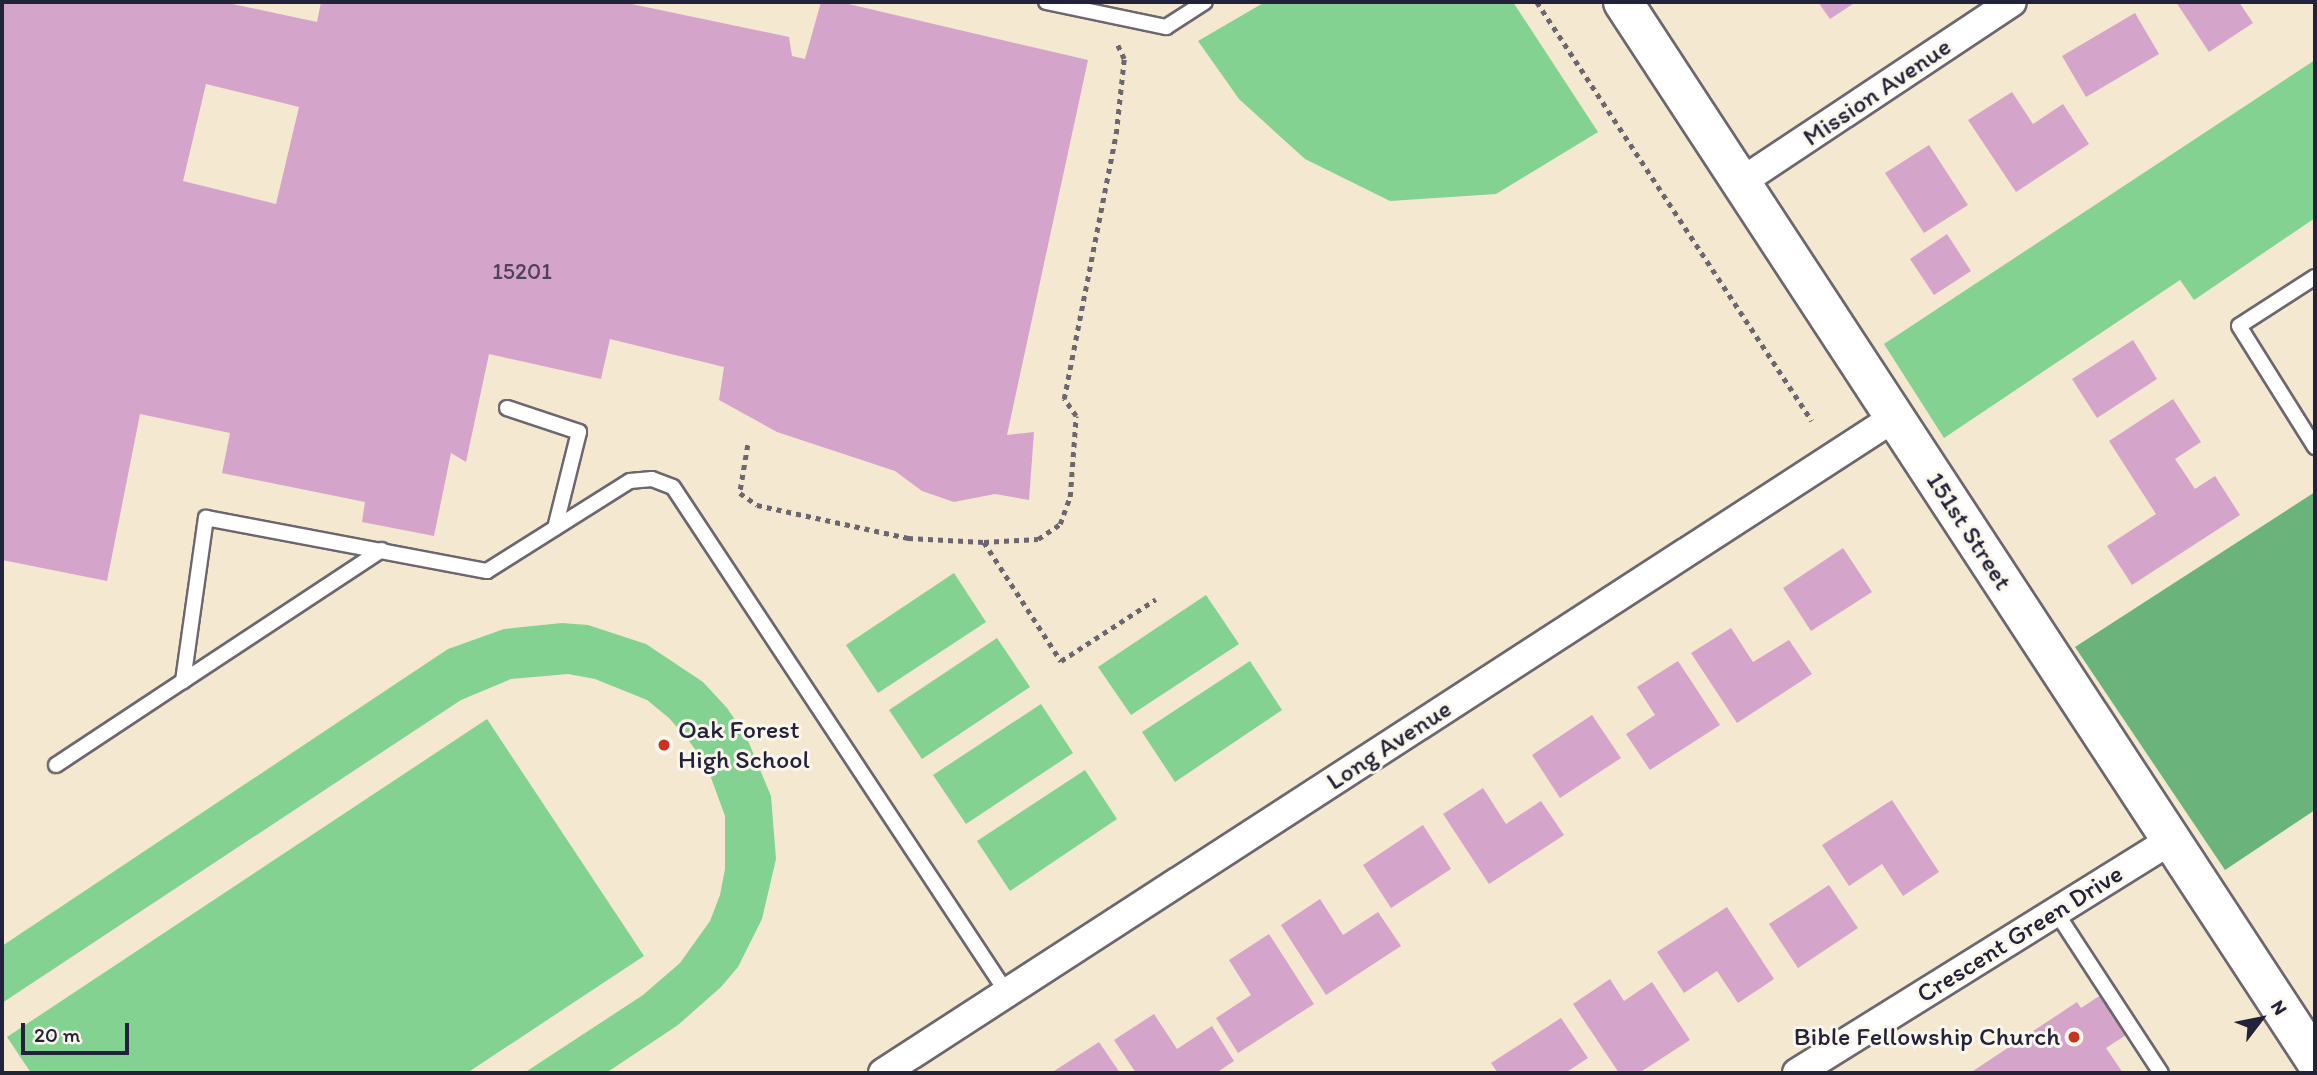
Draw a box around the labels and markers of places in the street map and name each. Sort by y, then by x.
place label: Oak Forest High School [678,714,809,776]
marker: Oak Forest High School [656,737,672,753]
place label: Bible Fellowship Church [1795,1021,2060,1053]
marker: Bible Fellowship Church [2066,1029,2082,1045]

